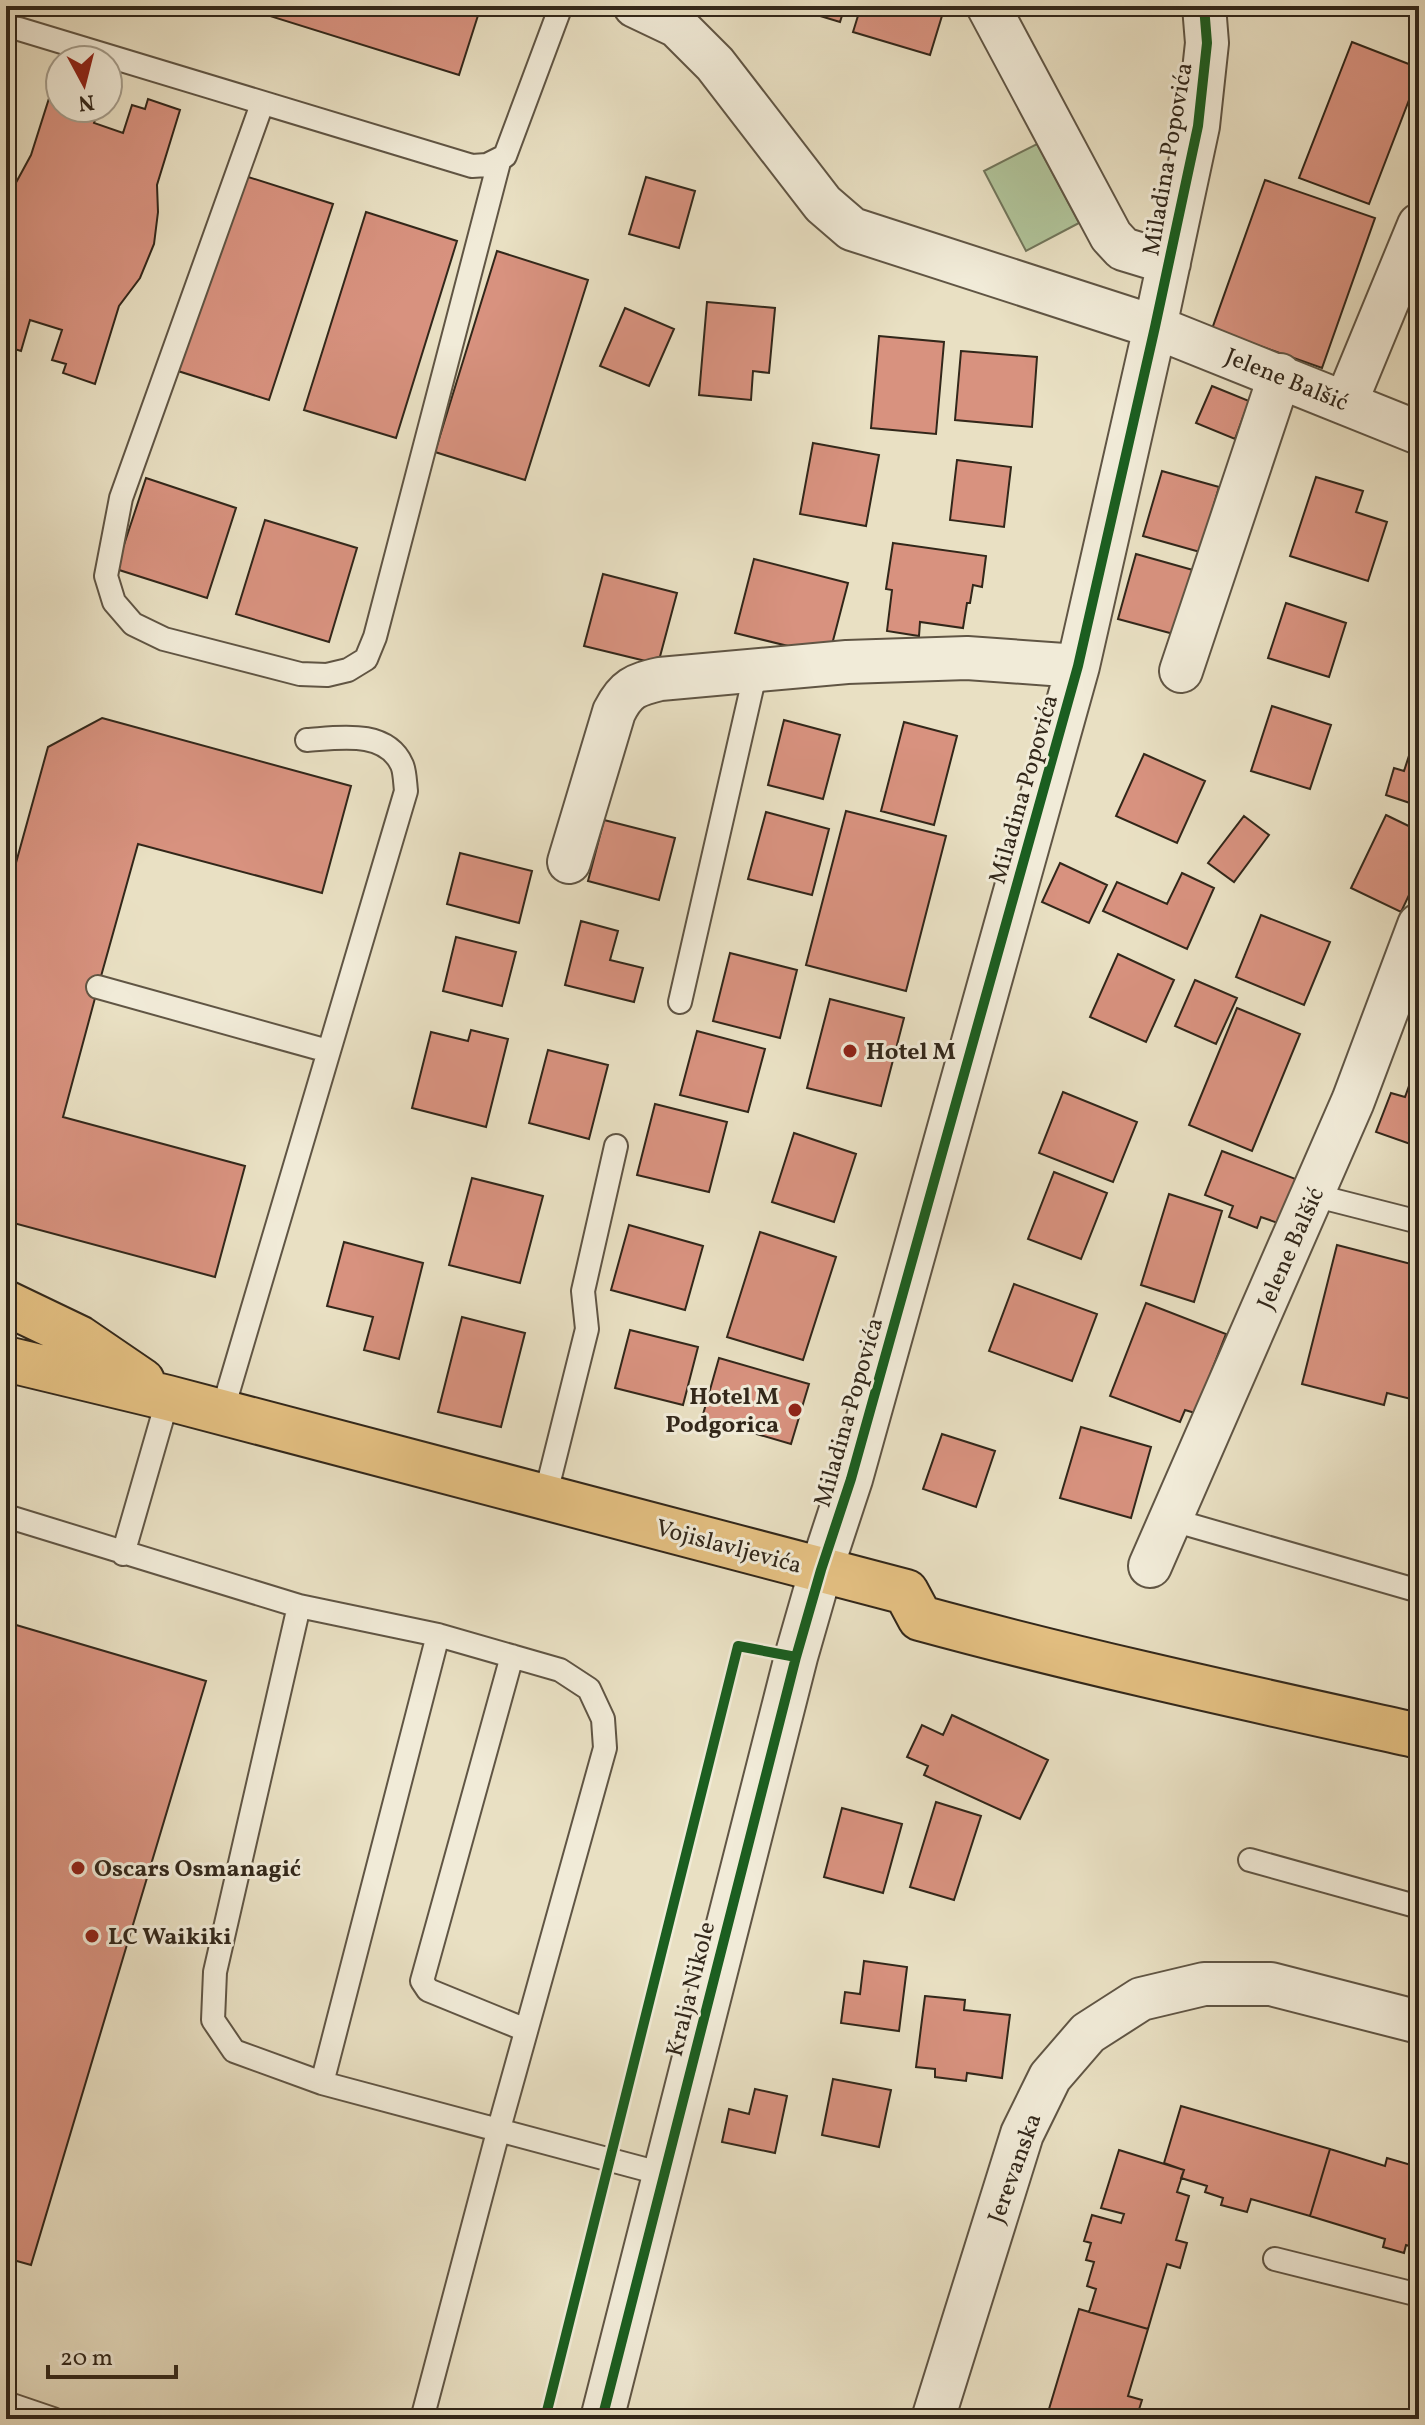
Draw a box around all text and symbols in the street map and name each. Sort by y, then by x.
north arrow [44,44,124,124]
street label: Miladina Popovića [1135,60,1203,259]
text: N [76,85,96,118]
street label: Jelene Balšić [1219,341,1353,421]
street label: Miladina Popovića [982,691,1068,888]
place label: Hotel M [866,1036,956,1070]
marker: Hotel M [841,1042,859,1060]
street label: Jelene Balšić [1250,1182,1334,1315]
street label: Miladina Popovića [807,1314,893,1511]
place label: Hotel M Podgorica [665,1381,779,1443]
marker: Hotel M Podgorica [786,1401,804,1419]
street label: Vojislavljevića [652,1512,805,1584]
place label: Oscars Osmanagić [94,1853,301,1887]
marker: Oscars Osmanagić [69,1859,87,1877]
street label: Kralja Nikole [659,1918,725,2060]
place label: LC Waikiki [108,1921,232,1955]
marker: LC Waikiki [83,1927,101,1945]
street label: Jerevanska [980,2109,1051,2228]
scale bar [48,2329,176,2379]
text: 20 m [60,2342,113,2376]

